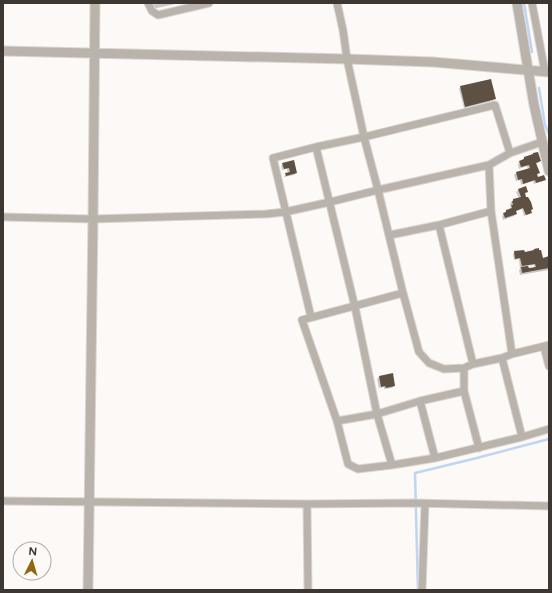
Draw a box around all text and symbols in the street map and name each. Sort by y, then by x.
north arrow [12,541,52,581]
text: N [28,545,38,558]

